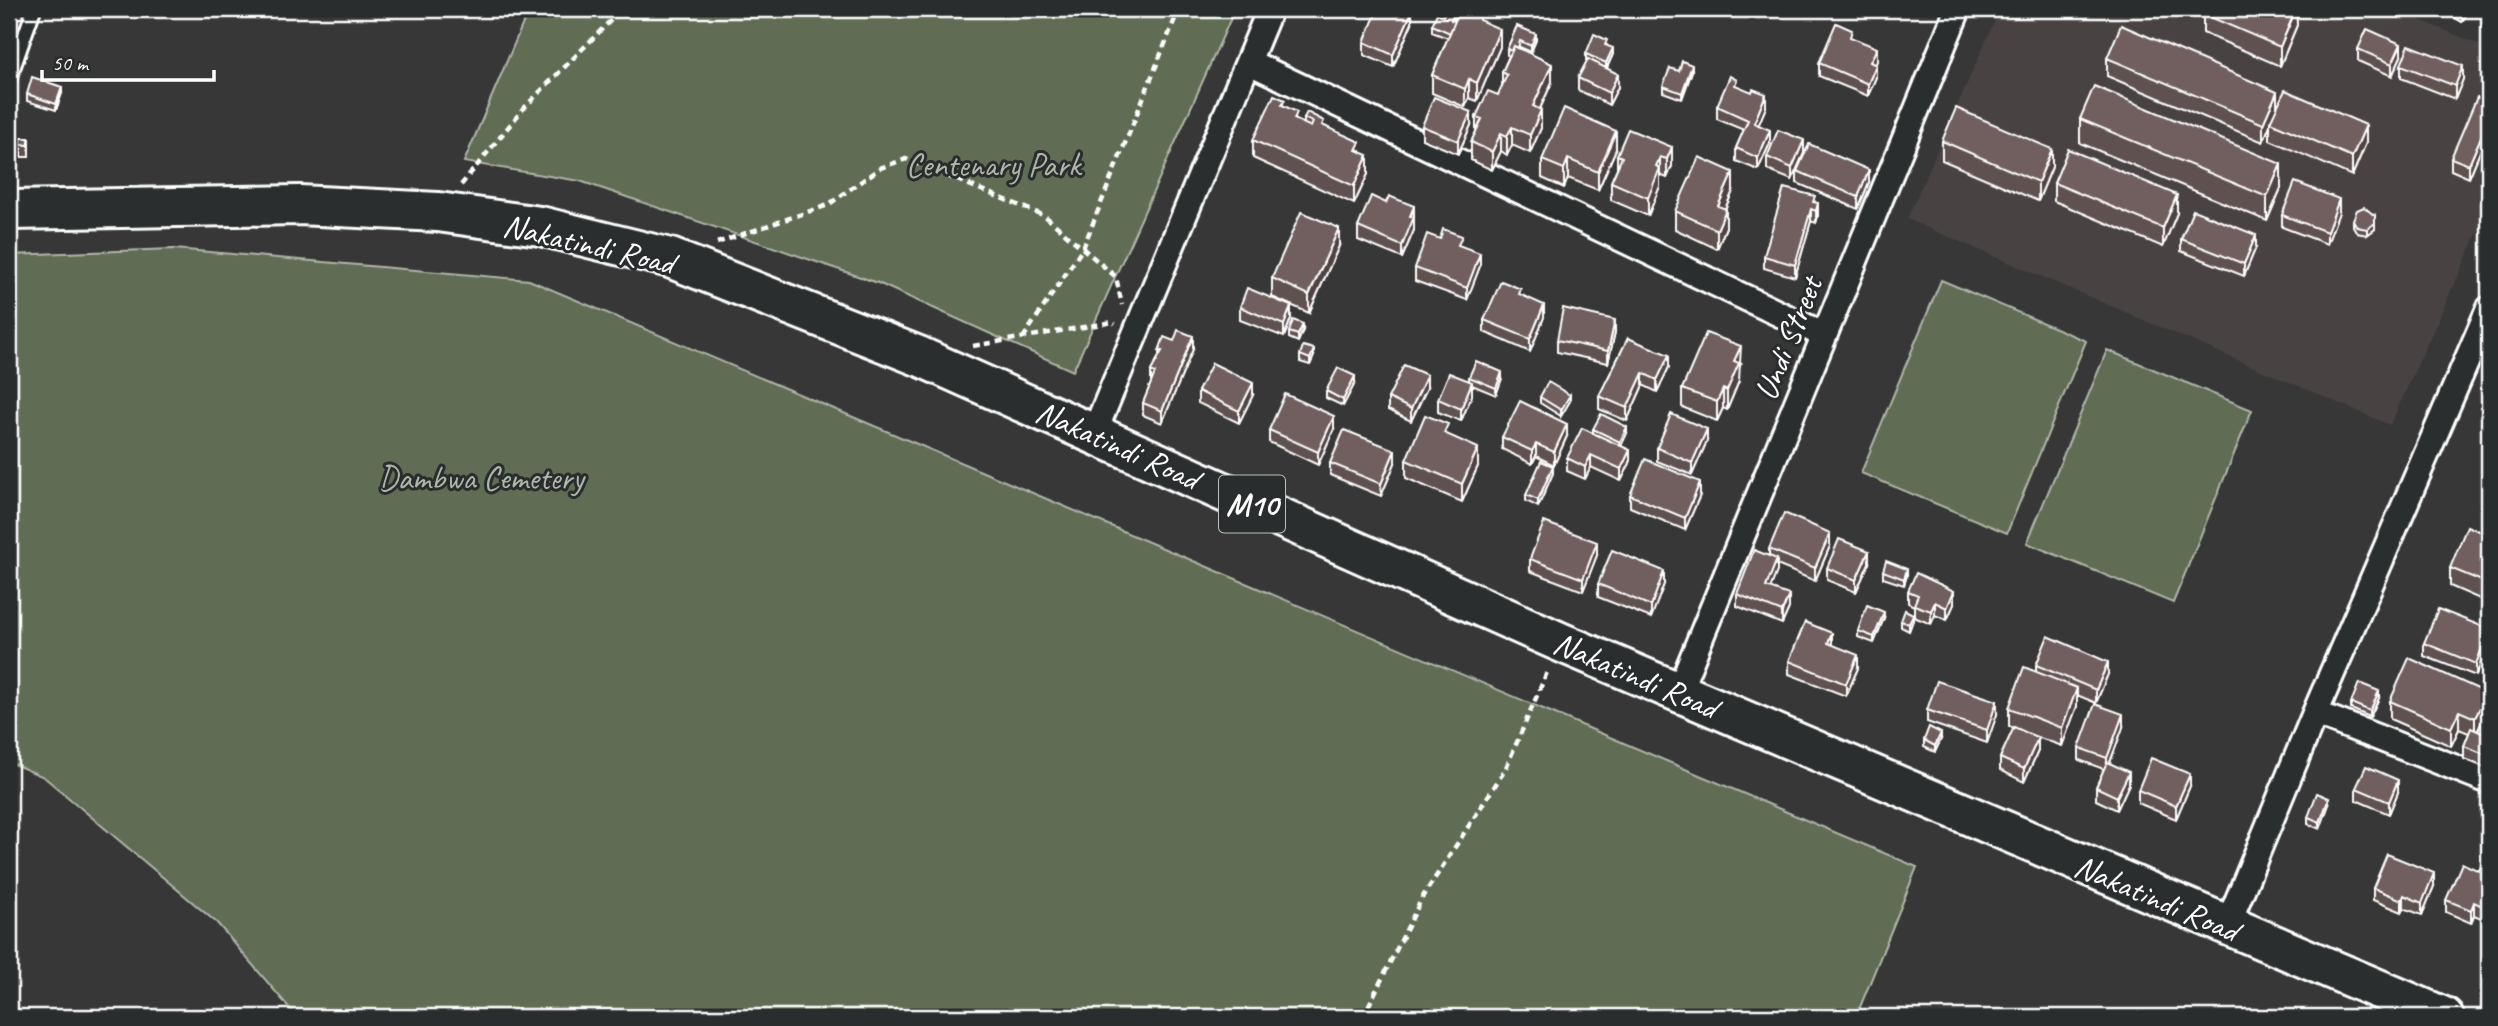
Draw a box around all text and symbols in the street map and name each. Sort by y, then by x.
scale bar [42,38,214,82]
text: 50 m [52,50,90,76]
park label: Centenary Park [906,144,1083,186]
street label: Nakatindi Road [499,204,683,285]
street label: Undi Street [1744,268,1833,406]
street label: Nakatindi Road [1030,390,1210,502]
park label: Dambwa Cemetery [379,457,586,499]
road number: M10 [1219,476,1285,532]
street label: Nakatindi Road [1547,622,1729,730]
street label: Nakatindi Road [2068,845,2250,953]

